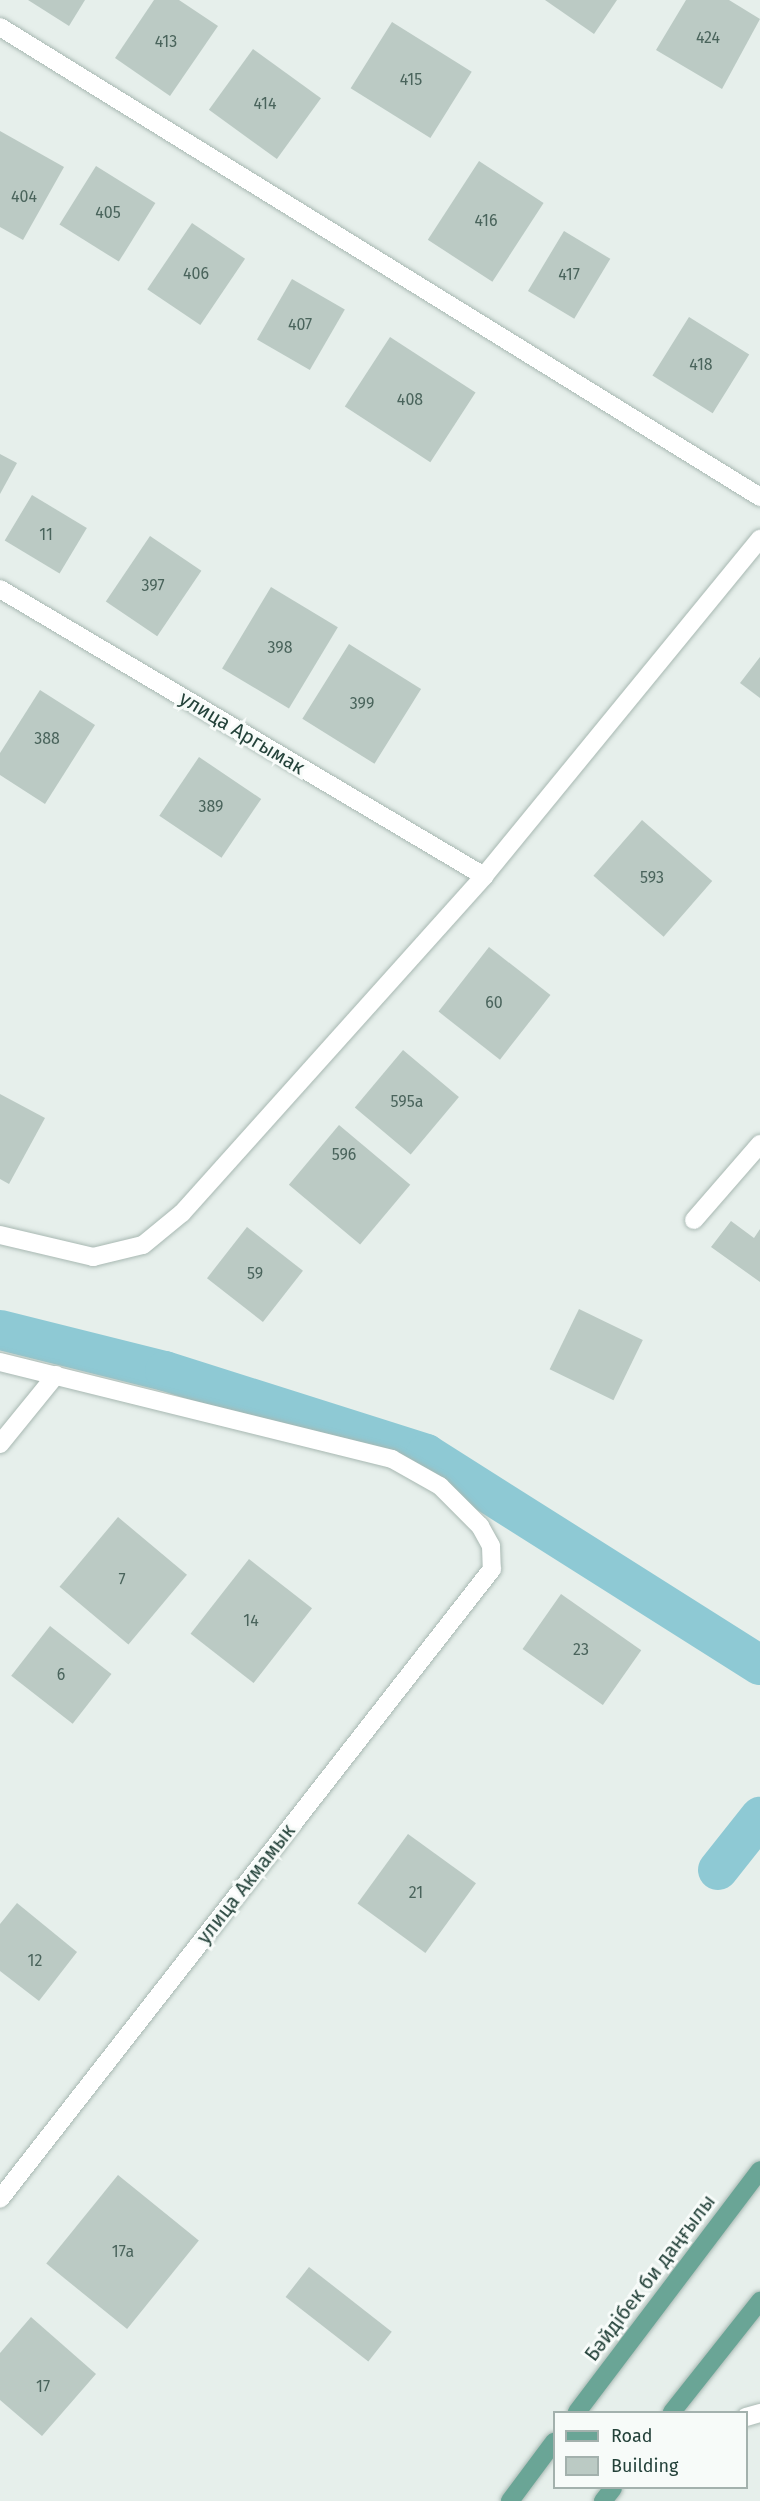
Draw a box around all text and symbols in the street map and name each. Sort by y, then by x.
house number: 424 [696,28,720,48]
house number: 413 [155,32,177,52]
house number: 415 [400,70,422,90]
house number: 414 [253,94,277,114]
house number: 404 [11,187,37,207]
house number: 405 [95,203,121,223]
house number: 416 [474,211,498,231]
house number: 406 [183,264,209,284]
house number: 417 [558,265,580,285]
house number: 407 [288,315,312,335]
house number: 418 [689,355,713,375]
house number: 408 [397,390,423,410]
house number: 11 [39,525,53,545]
house number: 397 [141,576,165,596]
house number: 398 [267,638,293,658]
street label: улица Аргымак [175,686,309,780]
house number: 399 [350,694,374,714]
house number: 388 [34,729,60,749]
house number: 389 [199,797,223,817]
house number: 593 [640,868,664,888]
house number: 60 [485,993,503,1013]
house number: 595а [391,1092,423,1112]
house number: 596 [332,1145,356,1165]
house number: 59 [247,1264,263,1284]
house number: 7 [118,1570,126,1590]
house number: 14 [243,1611,259,1631]
house number: 23 [573,1640,589,1660]
house number: 6 [57,1665,65,1685]
street label: улица Акмамык [192,1819,300,1949]
house number: 21 [409,1883,423,1903]
house number: 12 [28,1951,42,1971]
street label: Бәйдібек би даңғылы [580,2190,720,2366]
house number: 17а [112,2242,134,2262]
house number: 17 [36,2377,50,2397]
legend [553,2411,748,2489]
text: Road [611,2425,653,2447]
text: Building [611,2455,678,2477]

